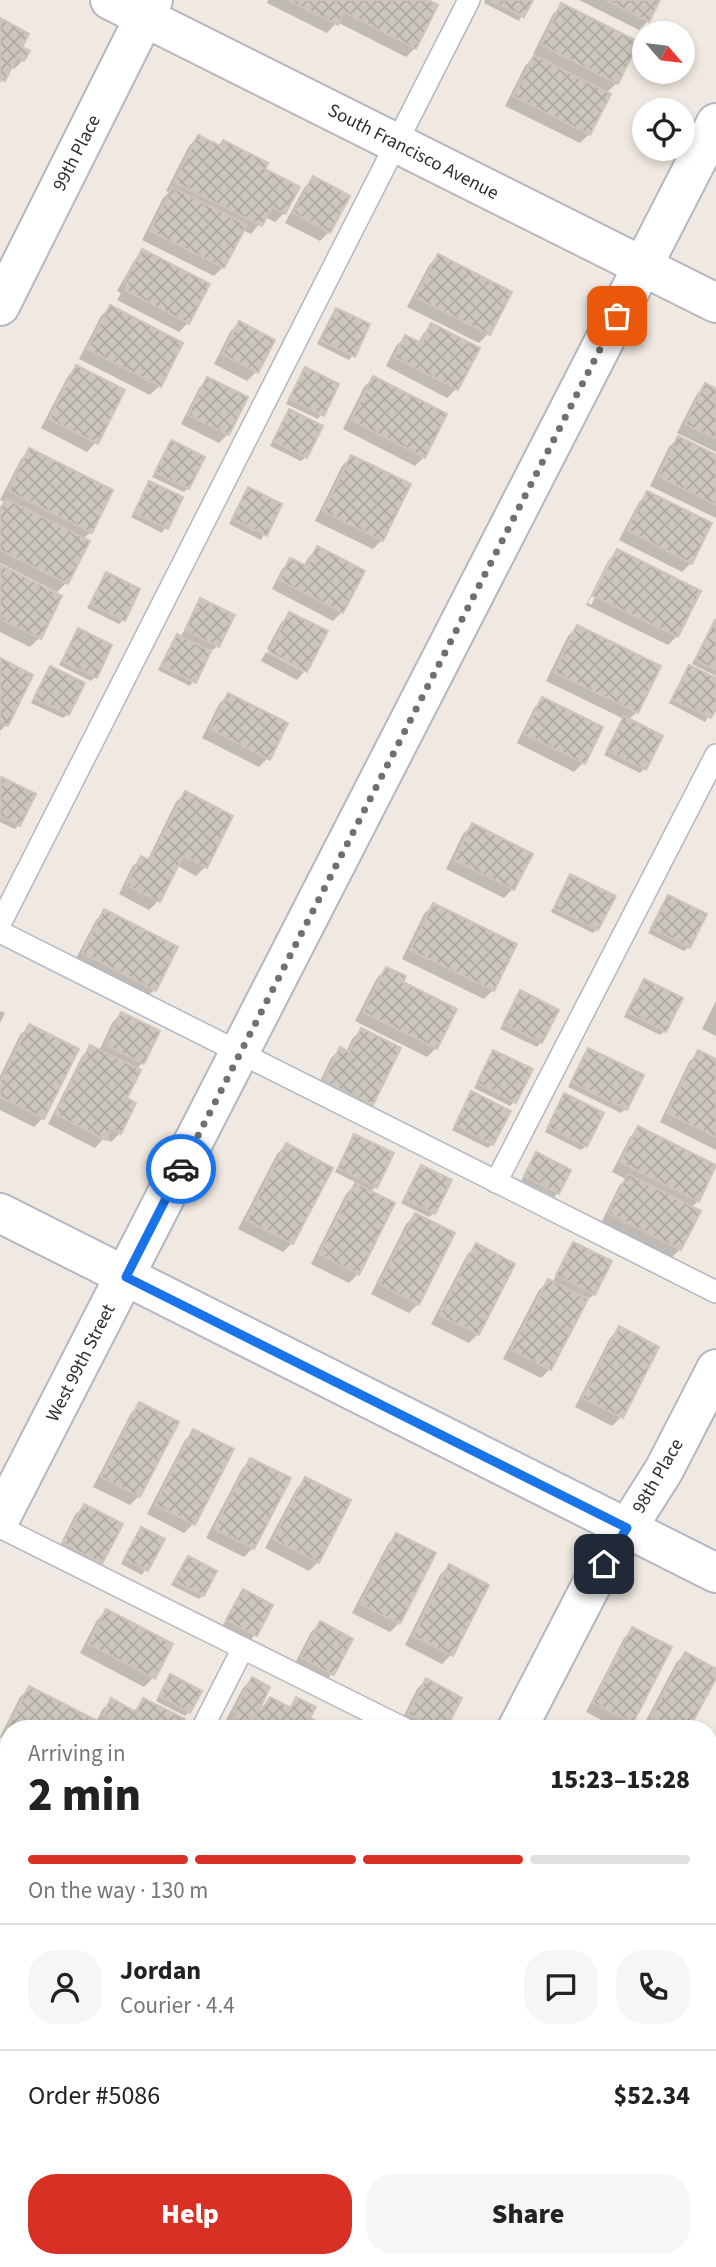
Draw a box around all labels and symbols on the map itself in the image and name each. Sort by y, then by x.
north arrow [632,21,695,84]
street label: South Francisco Avenue [323,97,503,207]
street label: 99th Place [46,110,108,196]
pin [587,286,647,346]
courier [146,1134,216,1204]
street label: West 99th Street [40,1299,123,1427]
street label: 98th Place [626,1434,690,1518]
pin [574,1534,634,1594]

